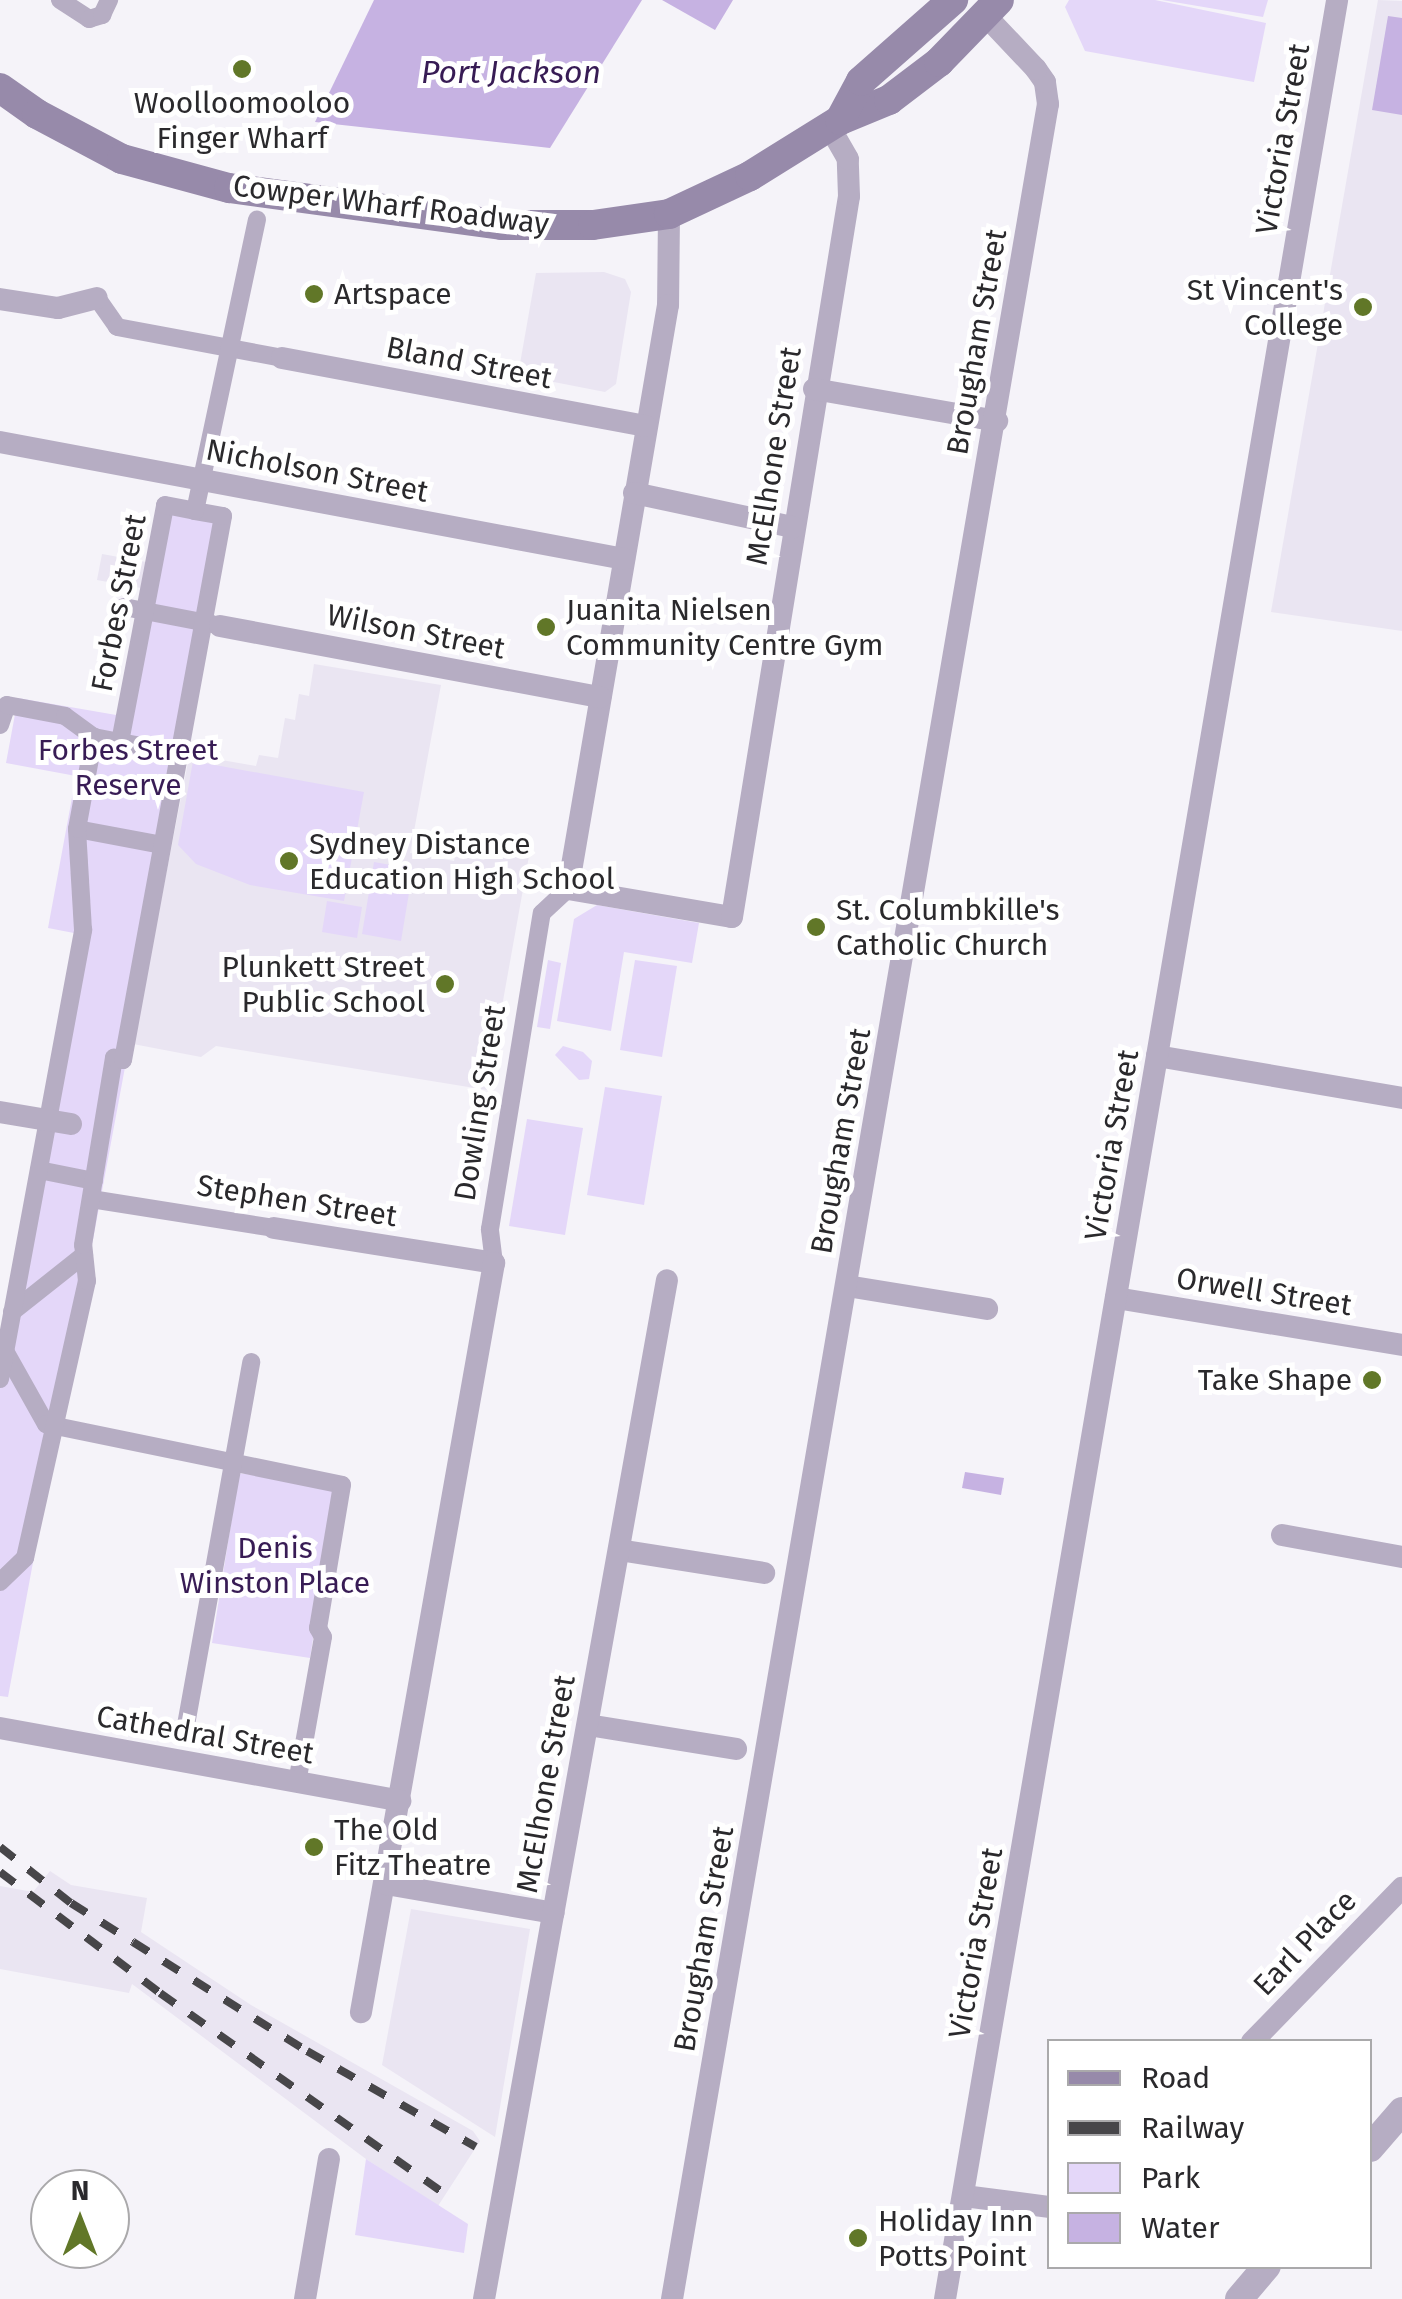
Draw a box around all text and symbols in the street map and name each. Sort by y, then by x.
street label: Victoria Street [1249,41,1317,237]
water label: Port Jackson [421,53,601,91]
marker: Woolloomooloo Finger Wharf [231,58,253,80]
place label: Woolloomooloo Finger Wharf [134,85,350,156]
street label: Cowper Wharf Roadway [231,168,551,242]
street label: Brougham Street [939,226,1015,458]
place label: St Vincent's College [1187,272,1343,342]
place label: Artspace [334,276,452,312]
marker: Artspace [303,283,325,305]
marker: St Vincent's College [1352,296,1374,318]
street label: Bland Street [383,329,555,397]
street label: McElhone Street [739,344,809,568]
street label: Nicholson Street [203,432,431,510]
street label: Forbes Street [84,511,154,695]
place label: Juanita Nielsen Community Centre Gym [566,592,883,662]
street label: Wilson Street [324,597,508,667]
marker: Juanita Nielsen Community Centre Gym [535,616,557,638]
park label: Forbes Street Reserve [38,732,218,802]
place label: Sydney Distance Education High School [309,826,615,896]
marker: Sydney Distance Education High School [278,850,300,872]
place label: St. Columbkille's Catholic Church [836,892,1060,962]
marker: St. Columbkille's Catholic Church [805,916,827,938]
place label: Plunkett Street Public School [222,949,425,1020]
marker: Plunkett Street Public School [434,973,456,995]
street label: Dowling Street [447,1002,513,1204]
street label: Brougham Street [803,1025,879,1257]
street label: Victoria Street [1078,1047,1146,1243]
street label: Stephen Street [195,1167,399,1235]
street label: Orwell Street [1174,1260,1354,1324]
place label: Take Shape [1198,1362,1352,1398]
marker: Take Shape [1361,1369,1383,1391]
park label: Denis Winston Place [180,1530,370,1600]
street label: McElhone Street [509,1672,583,1896]
street label: Cathedral Street [93,1698,317,1772]
place label: The Old Fitz Theatre [334,1812,491,1882]
street label: Brougham Street [666,1823,742,2055]
marker: The Old Fitz Theatre [303,1836,325,1858]
street label: Victoria Street [942,1845,1010,2041]
street label: Earl Place [1246,1883,1364,2003]
legend [1047,2039,1372,2269]
text: Road [1141,2060,1210,2096]
text: Railway [1141,2110,1244,2146]
text: Park [1141,2160,1200,2196]
north arrow [30,2169,130,2269]
text: N [71,2174,89,2207]
place label: Holiday Inn Potts Point [878,2203,1034,2274]
text: Water [1141,2210,1220,2246]
marker: Holiday Inn Potts Point [847,2227,869,2249]

